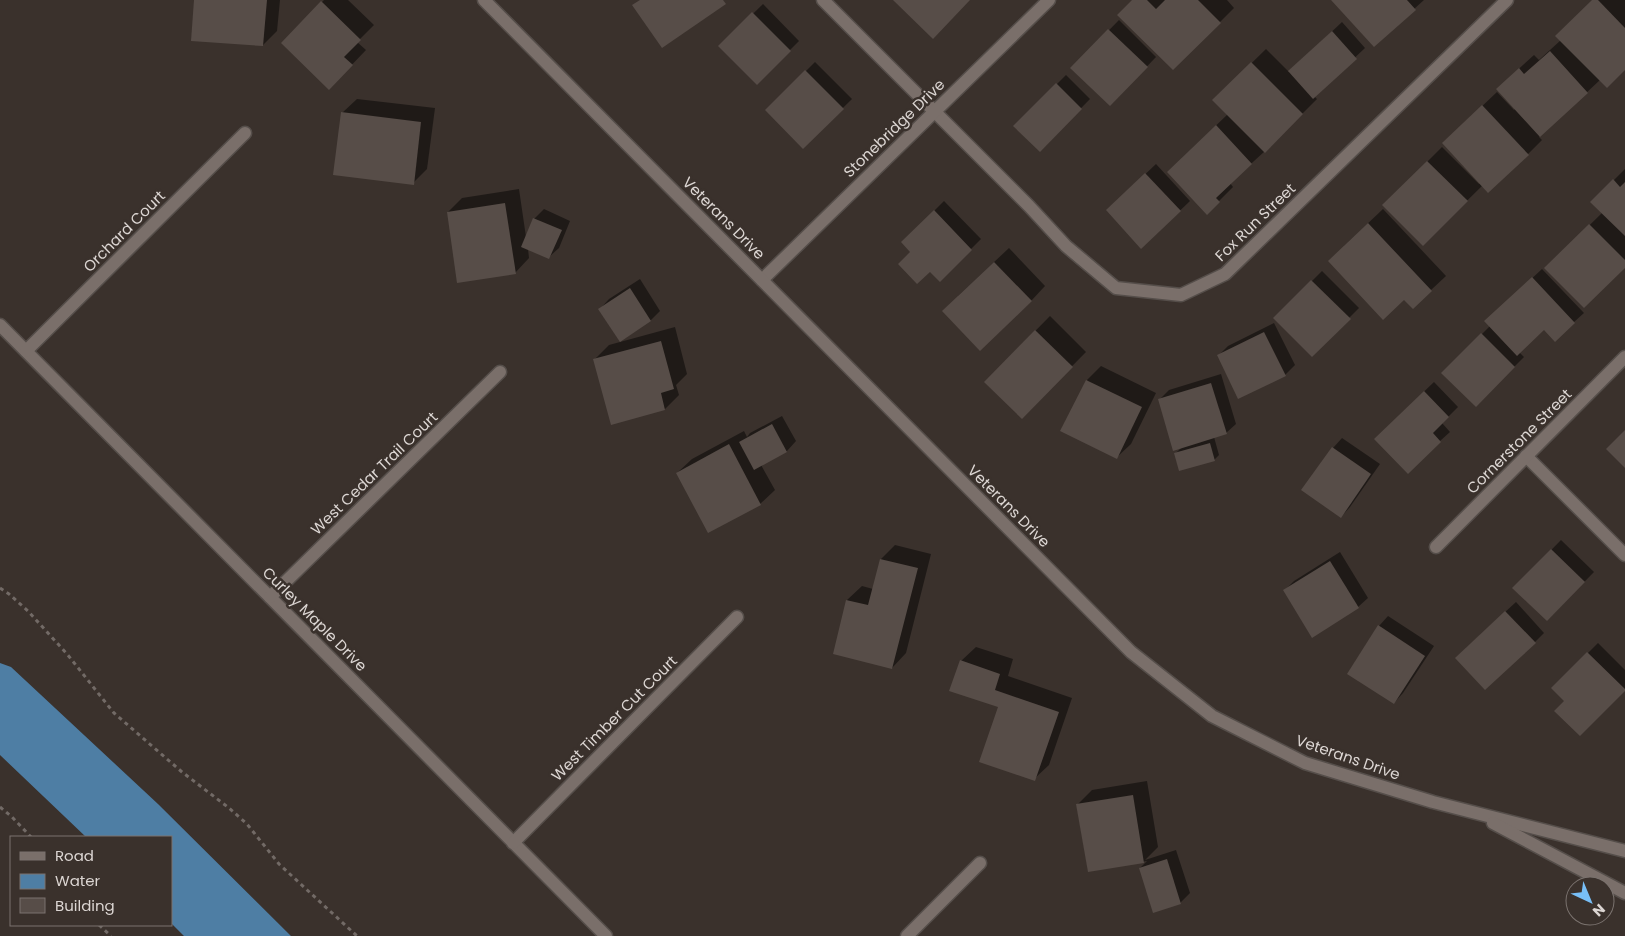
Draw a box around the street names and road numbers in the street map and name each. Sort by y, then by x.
street label: Stonebridge Drive [839,74,949,182]
street label: Veterans Drive [678,172,770,264]
street label: Fox Run Street [1210,178,1300,266]
street label: Orchard Court [78,185,170,277]
street label: Cornerstone Street [1462,384,1576,498]
street label: West Cedar Trail Court [306,407,442,539]
street label: Veterans Drive [963,460,1055,552]
street label: Curley Maple Drive [258,562,372,676]
street label: West Timber Cut Court [546,650,682,786]
street label: Veterans Drive [1293,729,1403,785]

